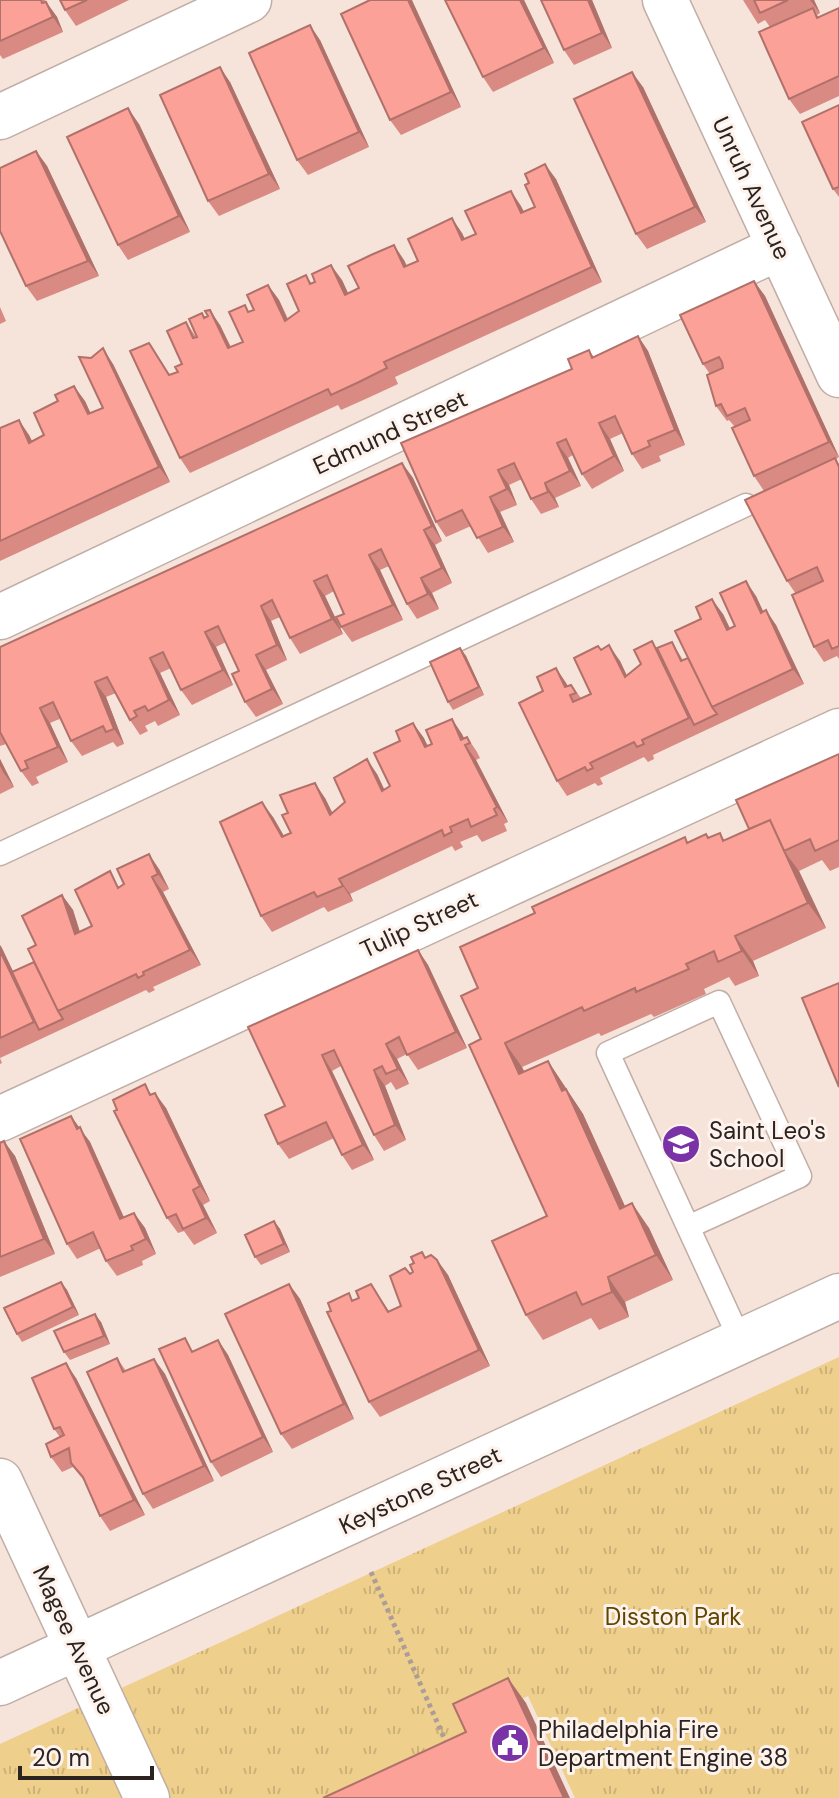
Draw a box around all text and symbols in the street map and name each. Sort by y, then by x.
street label: Unruh Avenue [705,112,799,264]
street label: Edmund Street [308,383,472,481]
street label: Tulip Street [355,883,483,965]
place label: Saint Leo's School [709,1115,826,1174]
school or university icon: Saint Leo's School [660,1123,702,1165]
street label: Keystone Street [334,1439,506,1541]
street label: Magee Avenue [26,1560,122,1720]
park label: Disston Park [605,1601,741,1632]
place label: Philadelphia Fire Department Engine 38 [538,1714,788,1773]
public building icon: Philadelphia Fire Department Engine 38 [489,1722,531,1764]
scale bar [20,1730,152,1780]
text: 20 m [32,1742,90,1773]

